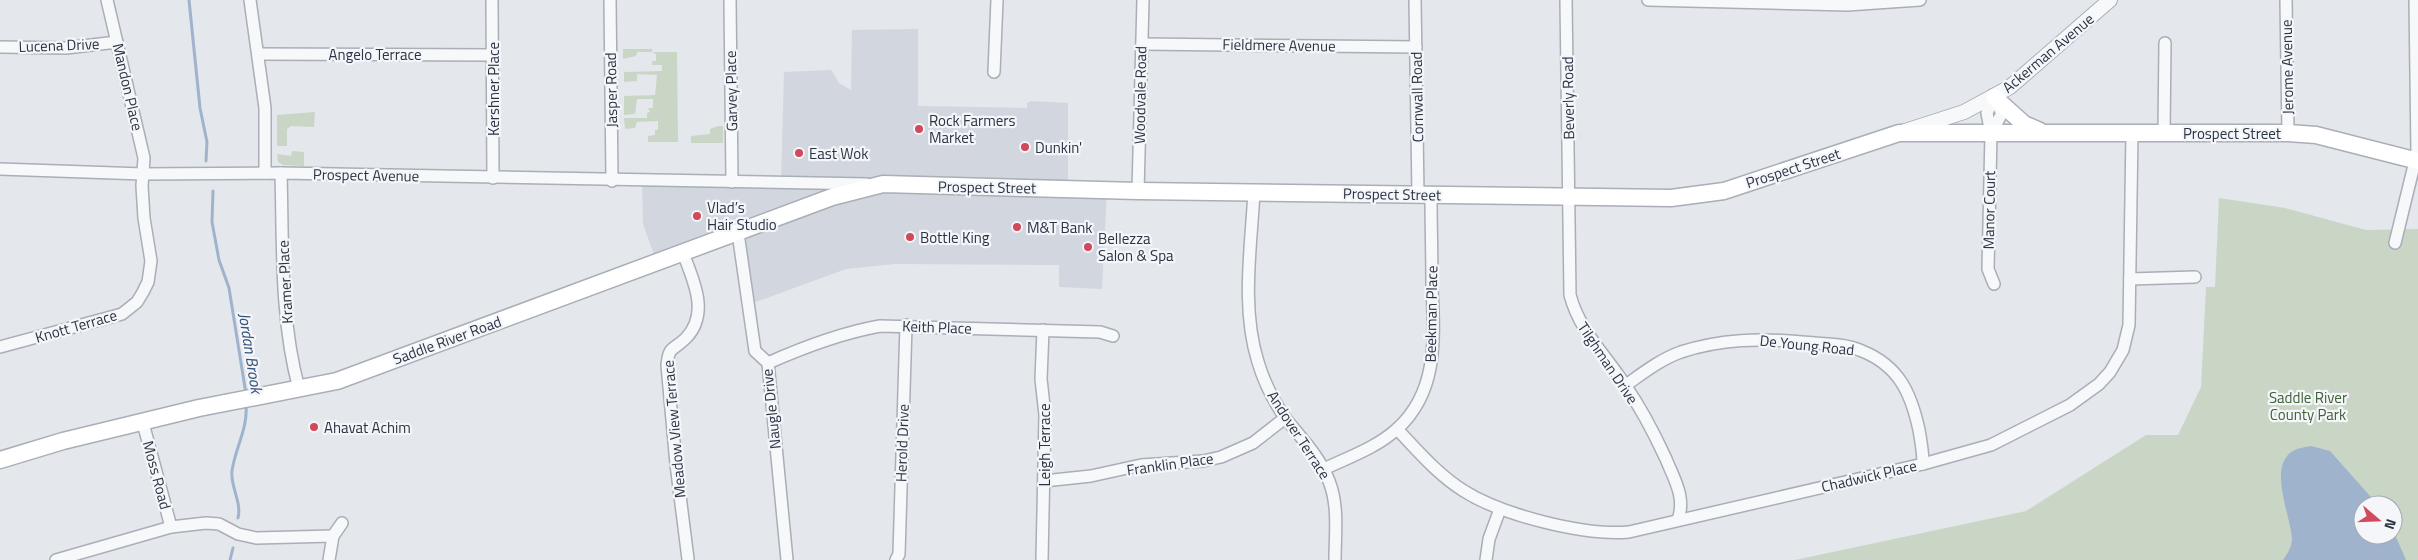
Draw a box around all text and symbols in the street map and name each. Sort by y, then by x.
street label: Ackerman Avenue [1997,8,2099,98]
street label: Jerome Avenue [2275,19,2299,115]
street label: Lucena Drive [18,32,100,58]
street label: Fieldmere Avenue [1222,33,1336,57]
street label: Mandon Place [107,41,149,133]
street label: Kershner Place [482,42,505,136]
street label: Angelo Terrace [329,43,422,66]
street label: Woodvale Road [1128,46,1152,144]
street label: Garvey Place [719,50,743,132]
street label: Cornwall Road [1405,51,1429,143]
street label: Jasper Road [599,52,623,128]
street label: Beverly Road [1556,56,1580,140]
place label: Rock Farmers Market [929,109,1015,149]
street label: Prospect Street [2183,122,2282,145]
marker: Rock Farmers Market [913,123,925,135]
place label: Dunkin' [1035,136,1082,159]
marker: Dunkin' [1019,141,1031,153]
place label: East Wok [809,142,868,165]
street label: Prospect Street [1743,142,1844,194]
marker: East Wok [793,147,805,159]
street label: Prospect Avenue [313,163,419,187]
street label: Manor Court [1977,170,2001,250]
street label: Prospect Street [938,175,1037,199]
street label: Prospect Street [1343,182,1442,206]
place label: Vlad’s Hair Studio [707,196,777,236]
marker: Vlad’s Hair Studio [691,210,703,222]
place label: M&T Bank [1027,216,1093,239]
marker: M&T Bank [1011,221,1023,233]
place label: Bottle King [920,226,990,249]
place label: Bellezza Salon & Spa [1098,227,1174,267]
marker: Bottle King [904,231,916,243]
street label: Kramer Place [271,240,299,324]
marker: Bellezza Salon & Spa [1082,241,1094,253]
street label: Beekman Place [1419,265,1443,363]
street label: Knott Terrace [32,303,120,349]
street label: Saddle River Road [389,310,505,370]
water label: Jordan Brook [233,311,270,397]
street label: Keith Place [902,314,972,340]
street label: Tilghman Drive [1572,317,1644,409]
street label: De Young Road [1759,329,1855,361]
street label: Meadow View Terrace [657,359,691,499]
street label: Naugle Drive [755,368,787,450]
street label: Andover Terrace [1262,386,1336,484]
park label: Saddle River County Park [2269,386,2347,426]
street label: Leigh Terrace [1033,403,1056,487]
street label: Herold Drive [889,404,915,482]
place label: Ahavat Achim [324,416,411,439]
marker: Ahavat Achim [308,421,320,433]
street label: Moss Road [137,438,177,512]
street label: Franklin Place [1125,447,1215,481]
street label: Chadwick Place [1819,454,1919,498]
north arrow [2353,495,2403,545]
text: N [2379,516,2402,532]

